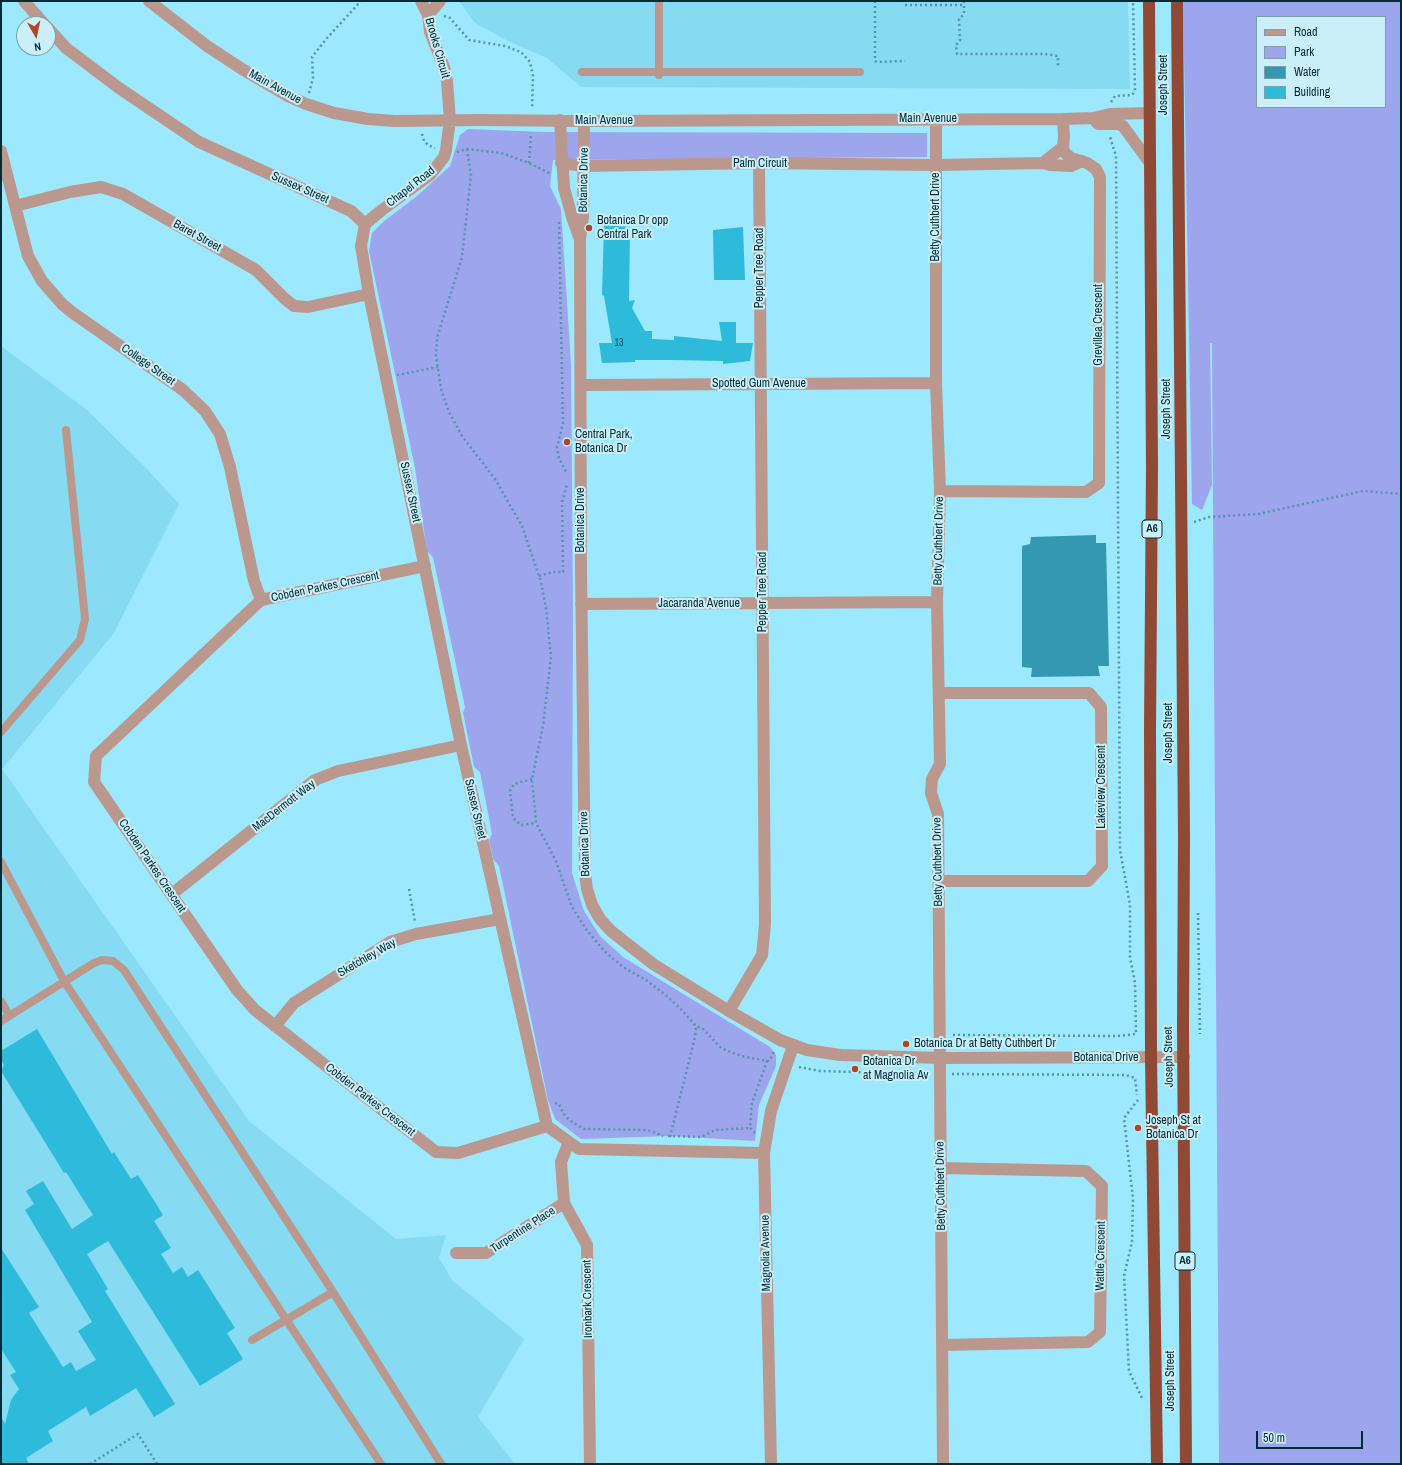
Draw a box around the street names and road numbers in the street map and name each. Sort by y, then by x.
street label: Brooks Circuit [421,16,453,80]
street label: Joseph Street [1157,55,1171,115]
street label: Main Avenue [246,67,304,107]
street label: Main Avenue [899,112,957,126]
street label: Main Avenue [575,114,633,128]
street label: Botanica Drive [576,147,592,213]
street label: Palm Circuit [733,157,787,171]
street label: Chapel Road [384,164,438,210]
street label: Sussex Street [269,169,331,207]
street label: Betty Cuthbert Drive [929,172,943,262]
street label: Baret Street [171,217,223,255]
street label: Pepper Tree Road [753,228,767,308]
street label: Grevillea Crescent [1092,284,1106,366]
street label: College Street [118,341,178,389]
street label: Spotted Gum Avenue [712,377,806,391]
street label: Joseph Street [1160,379,1174,439]
street label: Sussex Street [397,461,423,523]
street label: Botanica Drive [574,487,588,553]
street label: Betty Cuthbert Drive [931,496,947,586]
road number: A6 [1142,520,1162,538]
street label: Pepper Tree Road [756,552,770,632]
street label: Cobden Parkes Crescent [270,569,380,605]
street label: Jacaranda Avenue [658,597,740,611]
street label: Joseph Street [1162,703,1176,763]
street label: Lakeview Crescent [1095,745,1109,829]
street label: MacDermott Way [250,777,318,835]
street label: Sussex Street [461,778,489,840]
street label: Botanica Drive [577,811,593,877]
street label: Cobden Parkes Crescent [115,816,189,916]
street label: Betty Cuthbert Drive [930,817,946,907]
street label: Sketchley Way [335,936,399,980]
street label: Joseph Street [1161,1027,1177,1087]
street label: Botanica Drive [1073,1051,1139,1065]
street label: Cobden Parkes Crescent [322,1060,418,1140]
street label: Betty Cuthbert Drive [933,1141,949,1231]
street label: Turpentine Place [488,1204,558,1256]
street label: Magnolia Avenue [758,1215,774,1291]
street label: Wattle Crescent [1093,1221,1109,1291]
road number: A6 [1175,1252,1195,1270]
street label: Ironbark Crescent [580,1260,596,1338]
street label: Joseph Street [1164,1351,1178,1411]

